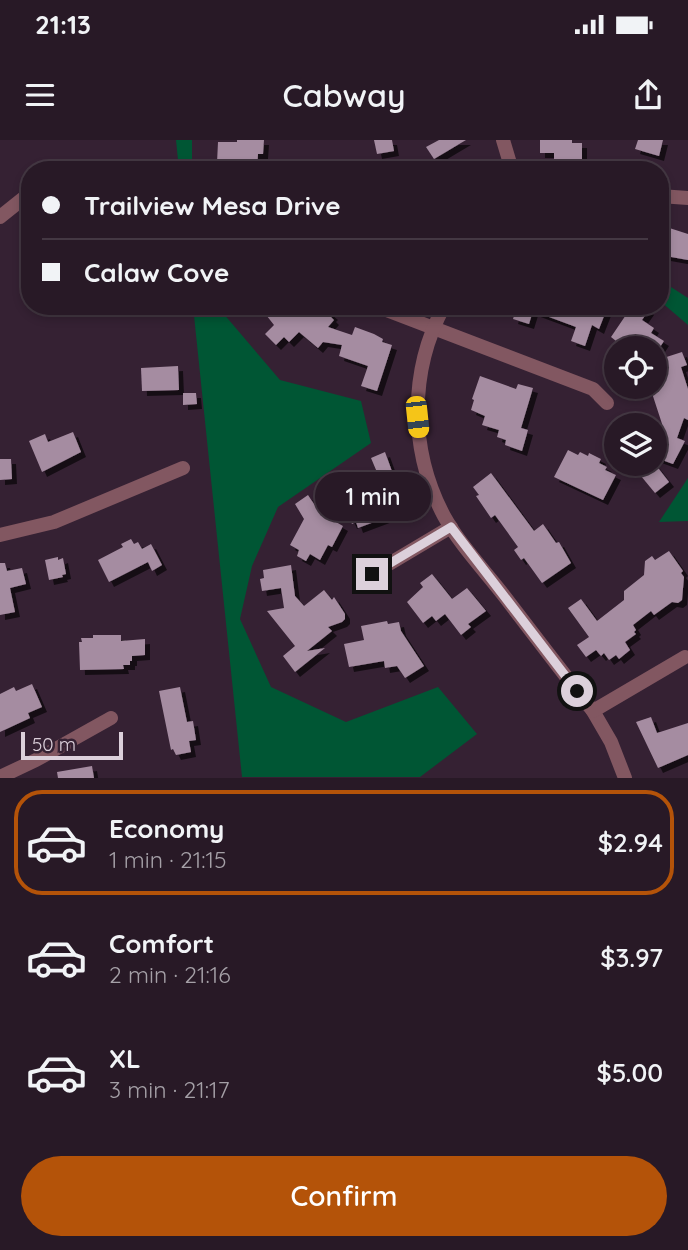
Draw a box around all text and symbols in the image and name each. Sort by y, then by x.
text: 21:13 [35,8,91,41]
text: Cabway [282,75,406,115]
icon: menu [21,76,59,114]
icon: share [629,76,667,114]
text: Trailview Mesa Drive [84,189,341,222]
text: Calaw Cove [84,256,229,289]
map controls [604,336,667,476]
button: locate [604,336,667,399]
car [405,395,430,439]
button: layers [604,413,667,476]
callout: 1 min [314,472,430,522]
text: 1 min [345,482,401,511]
route end [356,558,388,590]
route start [561,675,593,707]
scale bar [21,729,122,760]
text: 50 m [32,732,76,756]
icon: car [25,811,88,874]
text: Economy [109,812,224,845]
text: $2.94 [598,826,663,859]
text: 1 min · 21:15 [109,845,227,874]
icon: car [25,926,88,989]
text: Comfort [109,927,214,960]
text: $3.97 [600,941,663,974]
text: 2 min · 21:16 [109,960,231,989]
icon: car [25,1041,88,1104]
text: XL [109,1042,141,1075]
text: $5.00 [596,1056,663,1089]
text: 3 min · 21:17 [109,1075,229,1104]
button: Confirm [21,1156,667,1236]

